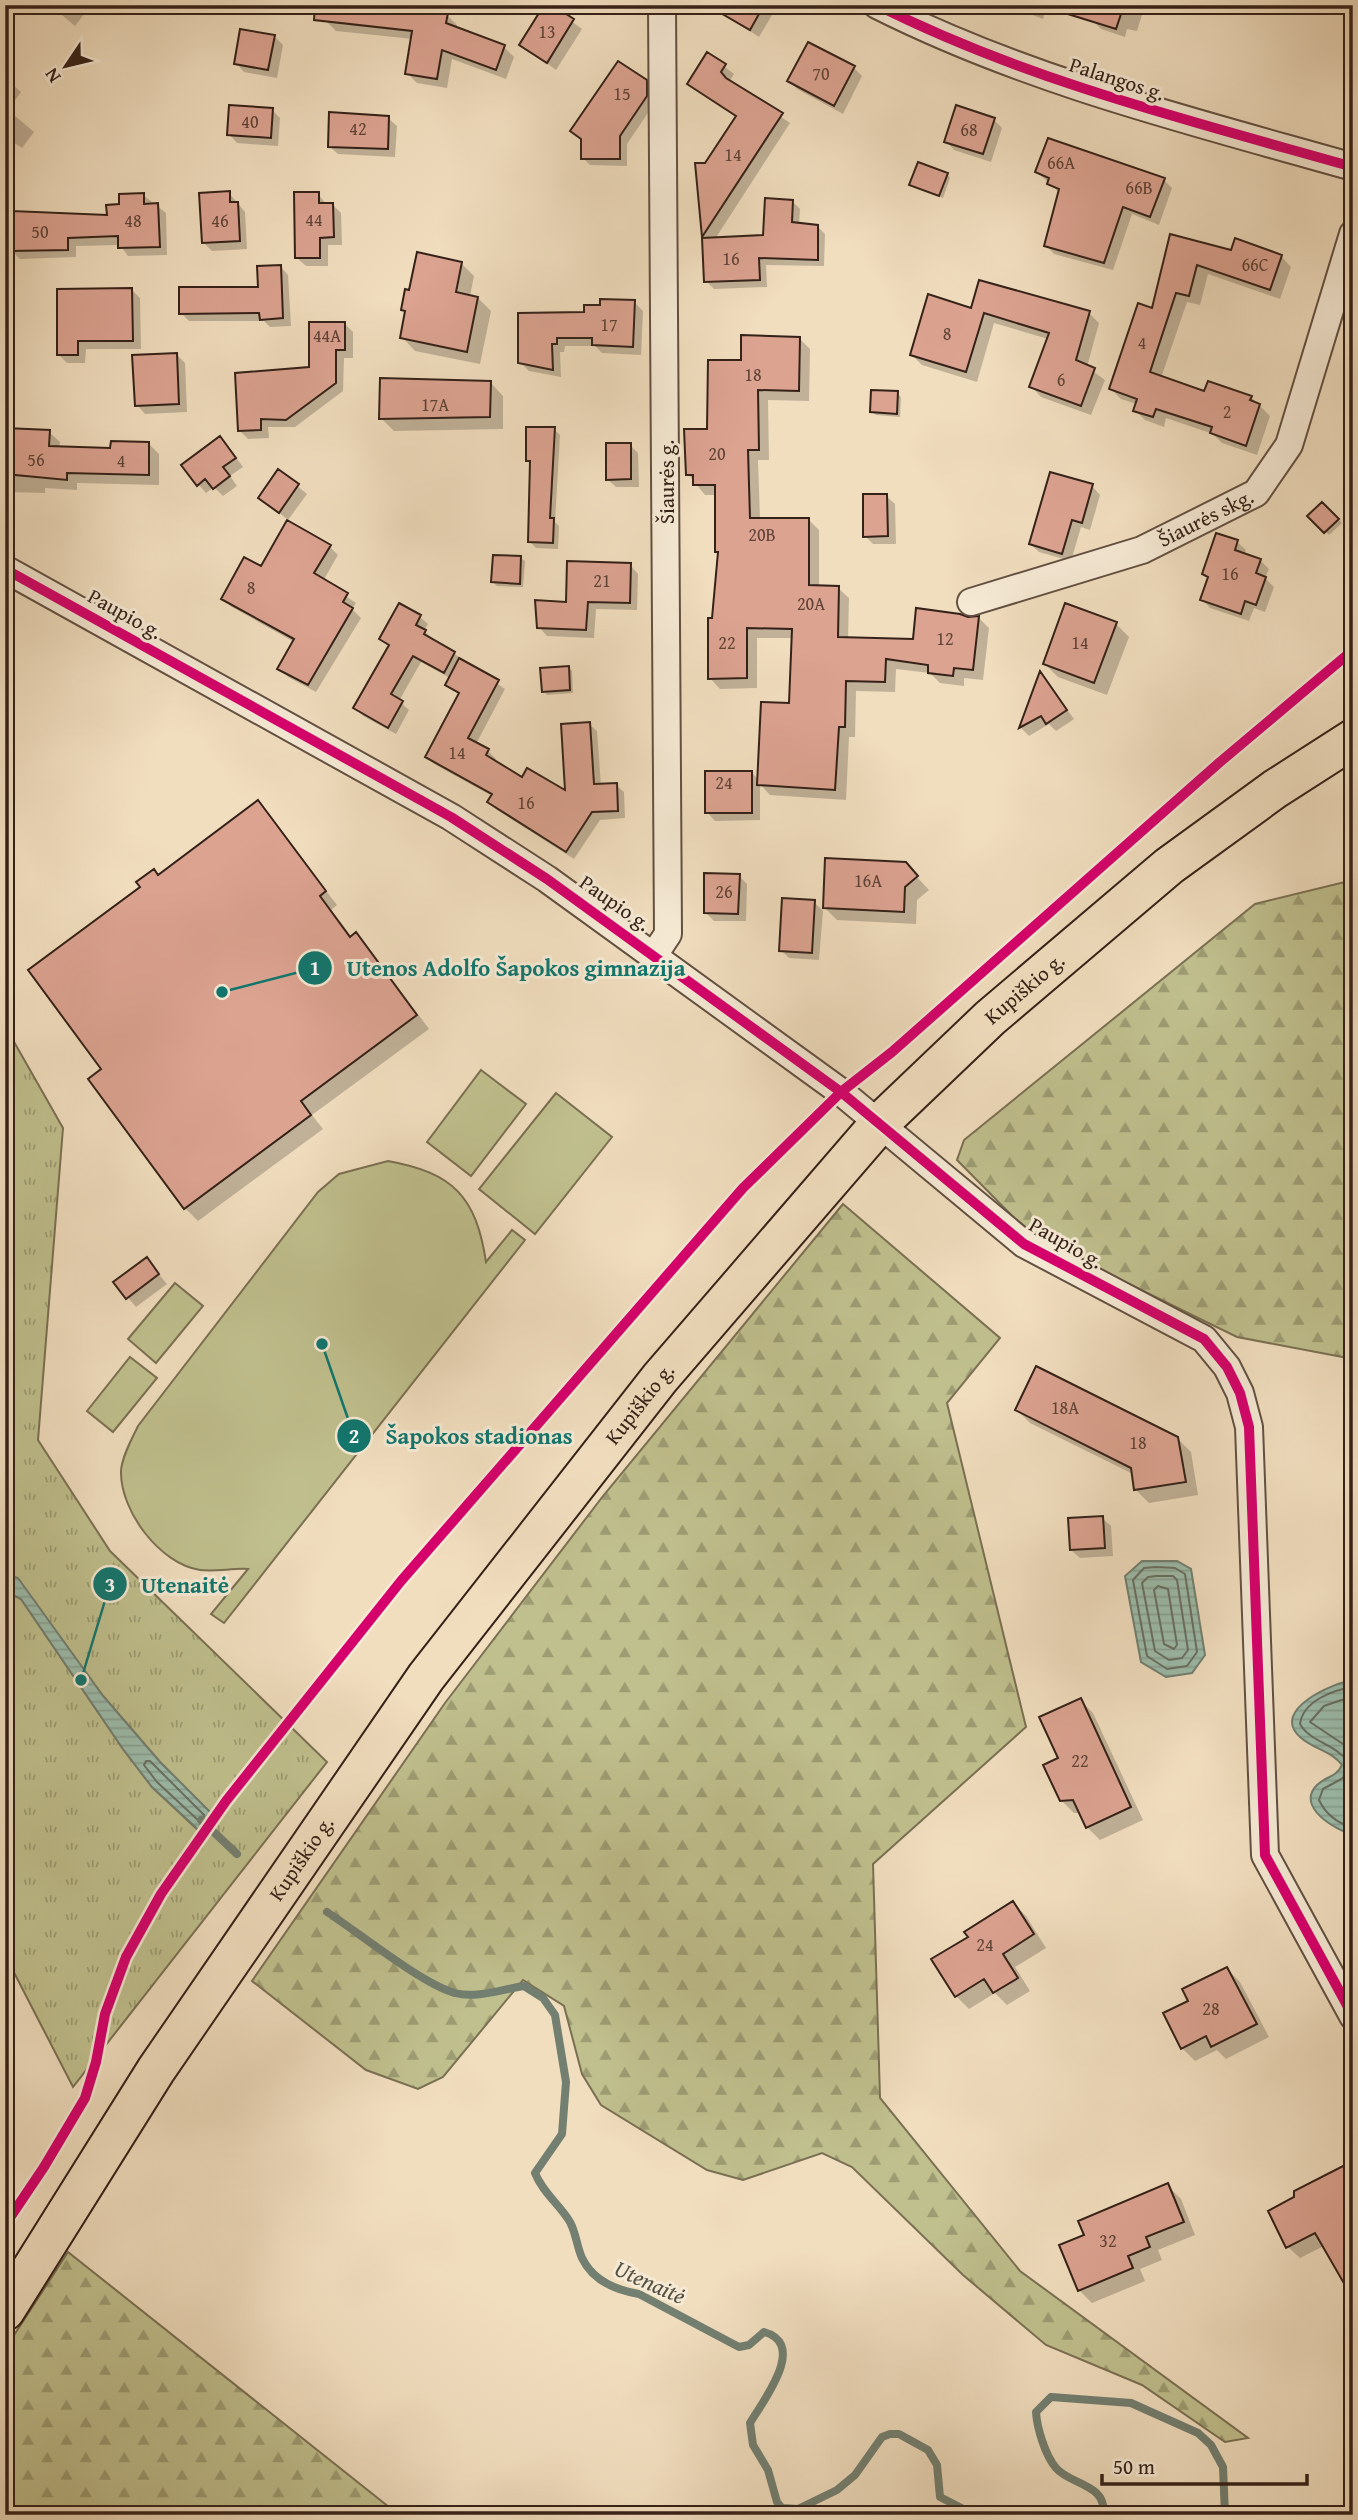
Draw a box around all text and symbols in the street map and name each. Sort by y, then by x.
house number: 13 [538,18,556,45]
north arrow [32,32,102,102]
street label: Palangos g. [1066,49,1169,108]
house number: 70 [812,60,830,87]
text: N [37,62,67,89]
house number: 15 [613,80,631,107]
house number: 40 [241,108,259,135]
house number: 42 [349,115,367,142]
house number: 68 [960,116,978,143]
house number: 14 [724,141,742,168]
house number: 66A [1047,149,1075,176]
house number: 66B [1125,174,1153,201]
house number: 44 [305,206,323,233]
house number: 48 [124,207,142,234]
house number: 46 [211,207,229,234]
house number: 50 [31,218,49,245]
house number: 16 [722,245,740,272]
house number: 66C [1241,251,1269,278]
house number: 17 [600,311,618,338]
house number: 8 [943,320,951,347]
house number: 44A [313,322,341,349]
house number: 4 [1138,329,1146,356]
house number: 18 [744,361,762,388]
house number: 6 [1057,366,1065,393]
house number: 17A [421,391,449,418]
house number: 2 [1223,398,1231,425]
street label: Šiaurės g. [651,440,682,524]
house number: 20 [708,440,726,467]
house number: 56 [27,446,45,473]
house number: 4 [117,447,125,474]
street label: Šiaurės skg. [1152,481,1259,555]
house number: 20B [748,521,776,548]
house number: 16 [1221,560,1239,587]
house number: 21 [593,567,611,594]
house number: 8 [247,574,255,601]
street label: Paupio g. [82,580,168,647]
house number: 20A [797,590,825,617]
house number: 12 [936,625,954,652]
house number: 22 [718,629,736,656]
house number: 14 [1071,629,1089,656]
house number: 14 [448,739,466,766]
house number: 24 [715,769,733,796]
house number: 16 [517,789,535,816]
street label: Paupio g. [573,867,657,938]
house number: 16A [854,867,882,894]
house number: 26 [715,878,733,905]
street label: Kupiškio g. [977,945,1071,1031]
callout: Utenos Adolfo Šapokos gimnazija [298,946,700,990]
text: Utenos Adolfo Šapokos gimnazija [347,951,686,984]
text: 1 [310,952,320,983]
street label: Paupio g. [1024,1209,1109,1276]
street label: Kupiškio g. [597,1356,682,1451]
house number: 18A [1051,1394,1079,1421]
callout: Šapokos stadionas [337,1414,587,1458]
text: Šapokos stadionas [385,1419,573,1452]
text: 2 [349,1420,359,1451]
house number: 18 [1129,1429,1147,1456]
callout: Utenaitė [92,1562,243,1606]
text: Utenaitė [141,1568,229,1601]
text: 3 [105,1569,115,1600]
house number: 22 [1071,1747,1089,1774]
street label: Kupiškio g. [261,1810,341,1907]
house number: 24 [976,1931,994,1958]
house number: 28 [1202,1995,1220,2022]
house number: 32 [1099,2227,1117,2254]
water label: Utenaitė [609,2251,691,2312]
scale bar [1102,2443,1307,2487]
text: 50 m [1113,2451,1155,2482]

